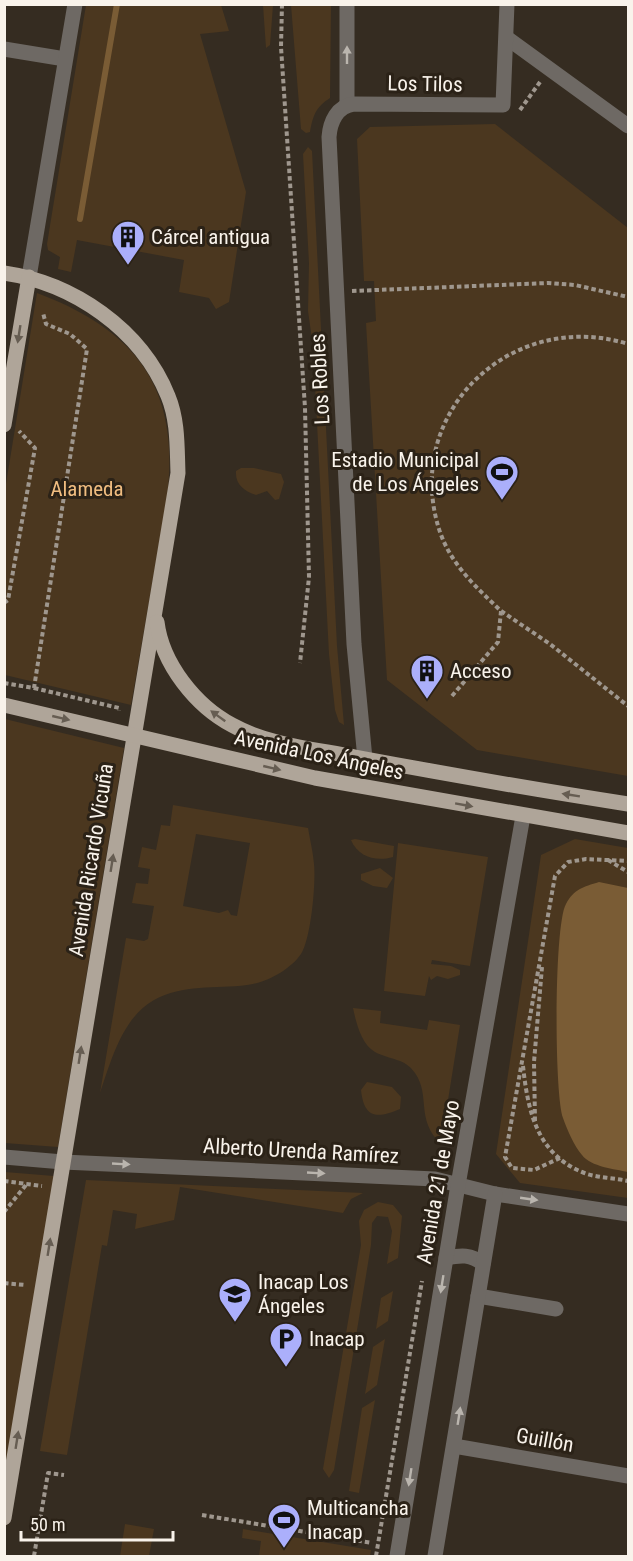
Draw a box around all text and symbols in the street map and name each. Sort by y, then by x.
one-way arrow [342,45,352,64]
street label: Los Tilos [387,71,463,97]
building icon: Cárcel antigua [110,219,146,266]
place label: Cárcel antigua [151,225,270,249]
one-way arrow [15,325,24,344]
street label: Los Robles [306,333,334,425]
place label: Estadio Municipal de Los Ángeles [331,448,479,496]
sports icon: Estadio Municipal de Los Ángeles [484,454,520,501]
park label: Alameda [50,477,124,501]
building icon: Acceso [409,653,445,700]
place label: Acceso [450,659,511,683]
one-way arrow [211,710,227,722]
one-way arrow [52,714,71,724]
street label: Avenida Los Ángeles [232,725,406,785]
street label: Avenida Ricardo Vicuña [64,762,118,958]
one-way arrow [263,763,282,773]
one-way arrow [561,790,580,799]
one-way arrow [454,801,473,810]
one-way arrow [108,853,117,872]
one-way arrow [76,1045,85,1064]
street label: Avenida 21 de Mayo [412,1098,464,1266]
street label: Alberto Urenda Ramírez [203,1134,399,1168]
one-way arrow [112,1160,131,1169]
one-way arrow [306,1169,325,1178]
one-way arrow [520,1195,539,1204]
one-way arrow [44,1238,53,1257]
place label: Inacap Los Ángeles [258,1270,349,1318]
one-way arrow [437,1275,446,1294]
school or university icon: Inacap Los Ángeles [217,1276,253,1323]
parking icon: Inacap [268,1321,304,1368]
place label: Inacap [309,1327,365,1351]
one-way arrow [454,1406,463,1425]
street label: Guillón [514,1423,576,1457]
one-way arrow [13,1430,22,1449]
one-way arrow [406,1467,415,1486]
place label: Multicancha Inacap [307,1496,409,1544]
sports icon: Multicancha Inacap [266,1502,302,1549]
scale bar [21,1504,172,1542]
text: 50 m [30,1514,65,1535]

